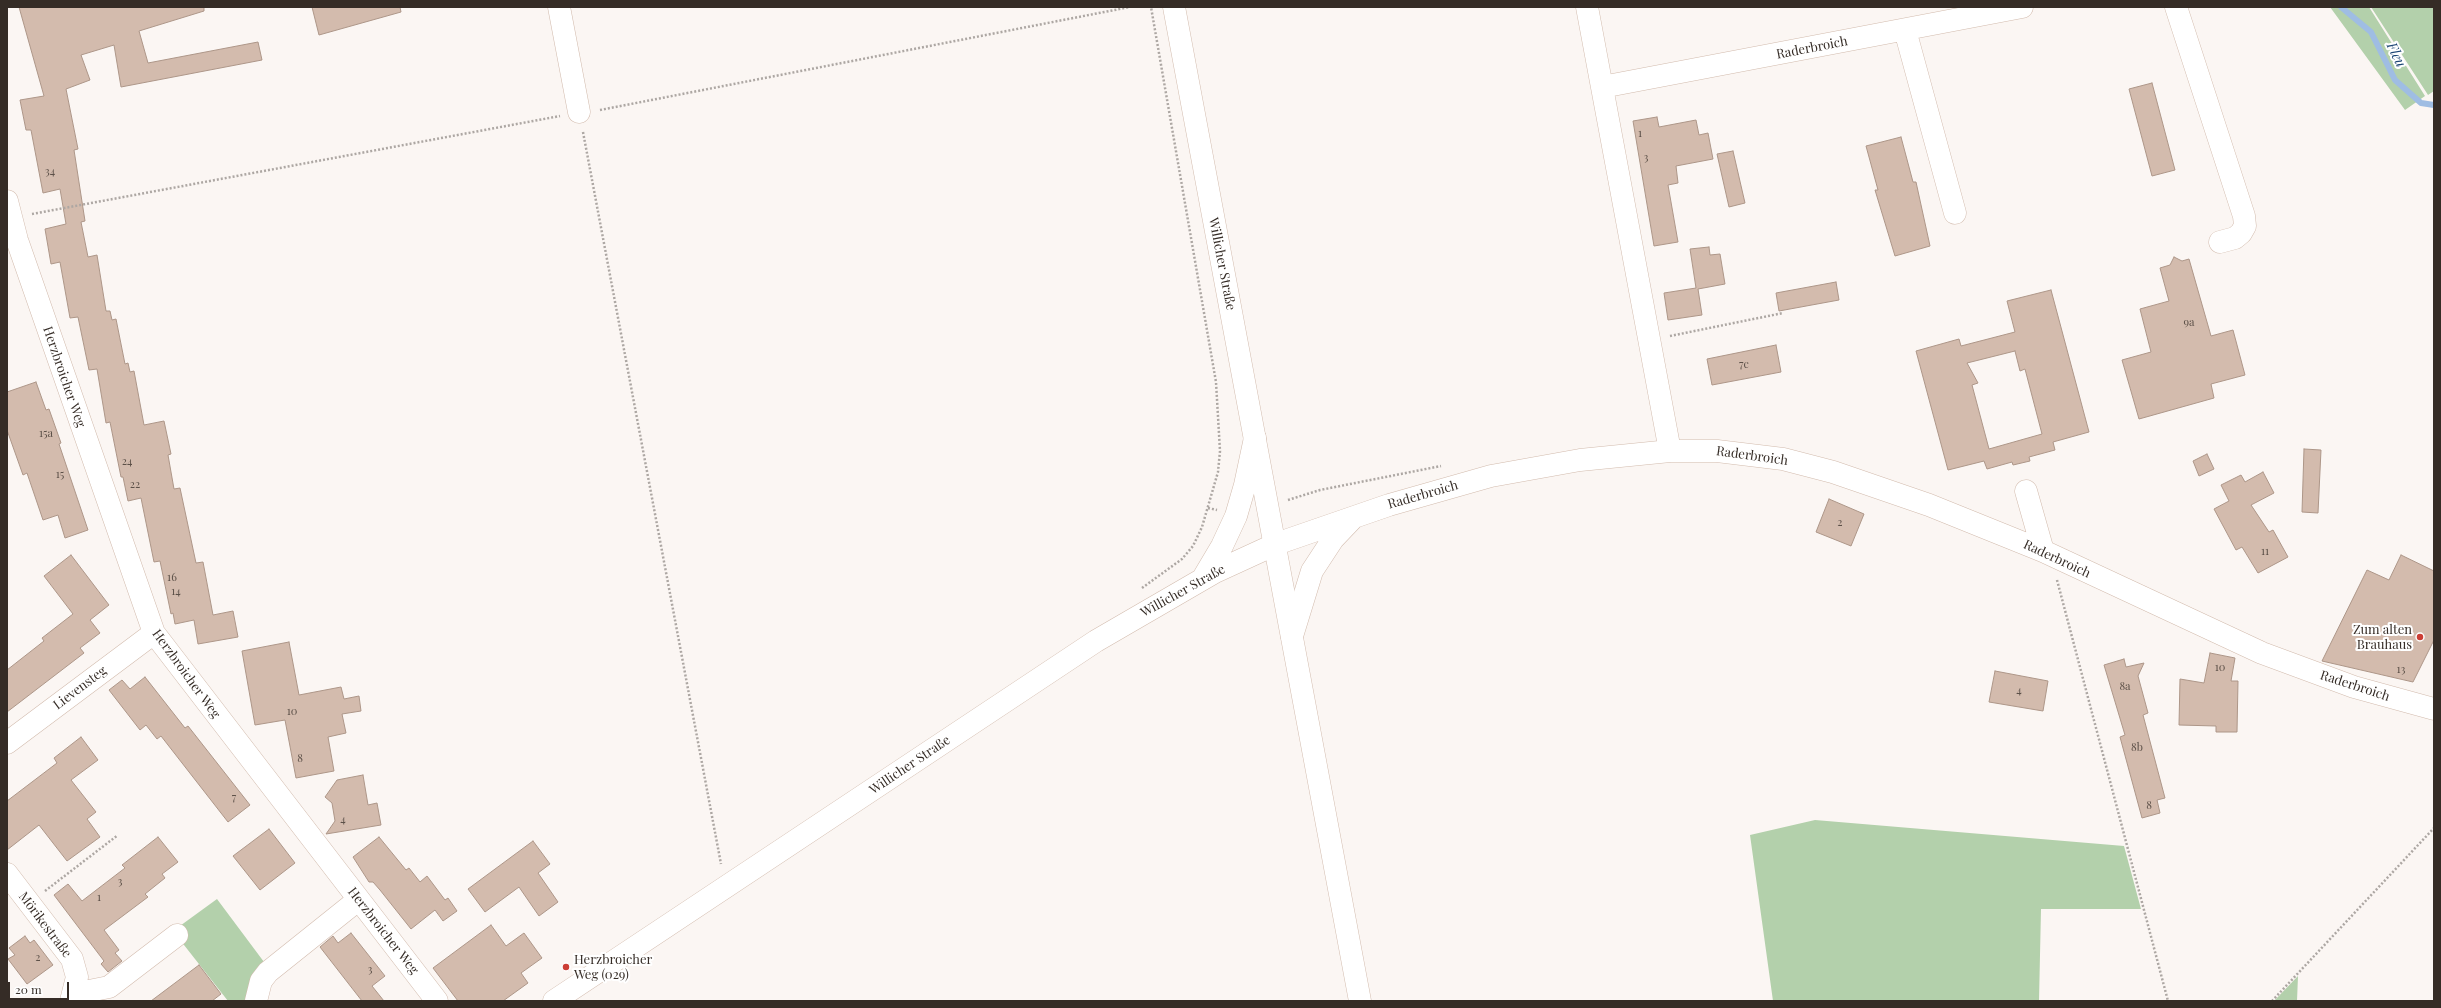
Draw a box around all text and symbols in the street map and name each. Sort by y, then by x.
street label: Raderbroich [1775,33,1849,63]
water label: Fleu [2383,40,2409,70]
house number: 1 [1638,127,1642,141]
house number: 3 [1644,151,1648,165]
house number: 34 [45,165,55,179]
street label: Willicher Straße [1205,216,1239,312]
house number: 9a [2183,316,2195,330]
street label: Herzbroicher Weg [39,324,89,430]
house number: 7c [1739,358,1749,372]
house number: 15a [39,427,53,441]
street label: Raderbroich [1715,443,1789,469]
house number: 24 [122,455,132,469]
house number: 15 [56,468,64,482]
house number: 22 [130,478,140,492]
street label: Raderbroich [1386,478,1460,512]
house number: 2 [1837,516,1843,530]
street label: Raderbroich [2021,537,2093,581]
house number: 11 [2261,545,2269,559]
street label: Willicher Straße [1138,561,1228,621]
house number: 16 [167,571,177,585]
house number: 14 [171,585,181,599]
place label: Zum alten Brauhaus [2353,622,2412,653]
street label: Herzbroicher Weg [149,627,223,721]
marker: Zum alten Brauhaus [2415,632,2425,642]
house number: 10 [2215,661,2225,675]
street label: Lievensteg [50,663,110,713]
house number: 13 [2397,663,2405,677]
street label: Raderbroich [2318,667,2392,705]
house number: 8a [2119,680,2131,694]
house number: 4 [2016,684,2022,698]
house number: 10 [287,705,297,719]
street label: Willicher Straße [867,732,953,798]
house number: 8b [2131,741,2143,755]
house number: 8 [297,752,303,766]
house number: 7 [232,791,236,805]
house number: 8 [2146,799,2152,813]
house number: 4 [340,813,346,827]
house number: 3 [118,875,122,889]
street label: Herzbroicher Weg [344,885,422,977]
street label: Mörikestraße [15,889,75,961]
house number: 1 [97,891,101,905]
house number: 2 [35,951,41,965]
place label: Herzbroicher Weg (029) [574,952,652,983]
marker: Herzbroicher Weg (029) [561,962,571,972]
house number: 3 [368,963,372,977]
scale bar [10,974,71,1000]
text: 20 m [15,981,42,997]

